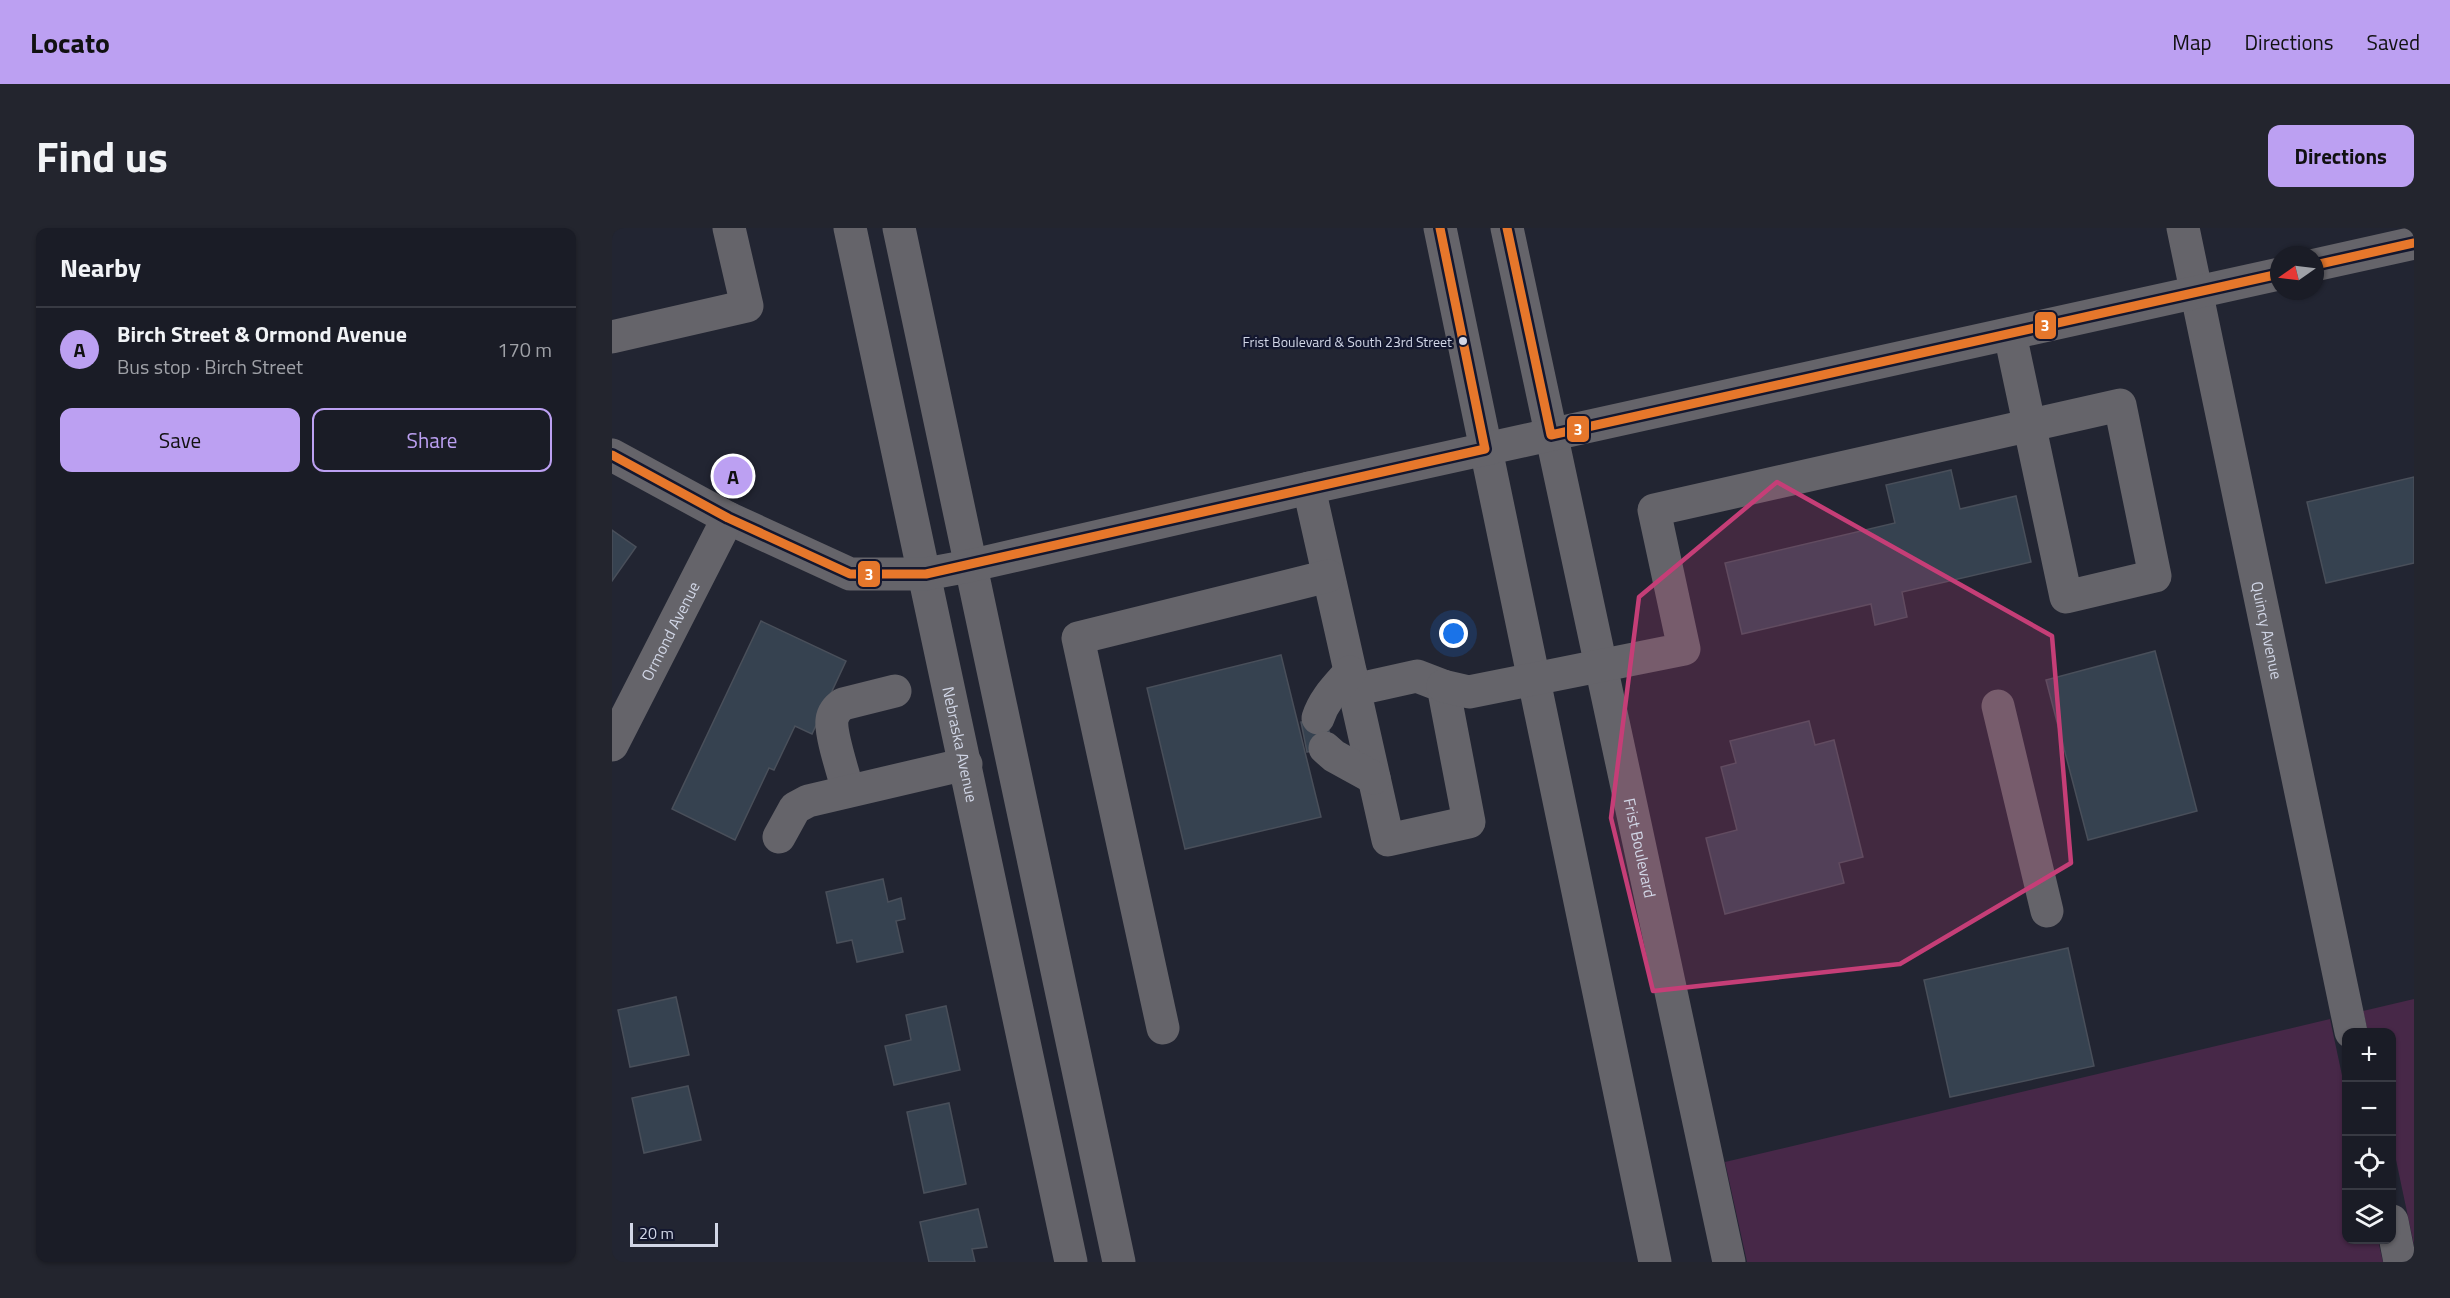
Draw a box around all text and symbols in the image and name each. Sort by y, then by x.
text: Locato [30,21,110,64]
text: Map [2172,26,2212,58]
text: Directions [2245,26,2334,58]
text: Saved [2367,26,2420,58]
text: Find us [36,124,168,188]
button: Directions [2268,125,2414,187]
north arrow [2270,246,2324,300]
text: Nearby [60,248,141,287]
line badge: 3 [2034,311,2057,340]
text: 3 [2041,313,2049,337]
text: Birch Street & Ormond Avenue [117,317,407,351]
place label: Frist Boulevard & South 23rd Street [1243,331,1452,352]
text: A [73,334,86,365]
text: 170 m [497,334,552,365]
marker: Frist Boulevard & South 23rd Street [1457,335,1469,347]
text: Bus stop · Birch Street [117,351,303,382]
button: Save [60,408,300,472]
button: Share [312,408,552,472]
line badge: 3 [1566,415,1590,443]
text: 3 [1574,417,1582,441]
pin: A [714,454,752,498]
line badge: 3 [857,560,881,588]
text: 3 [865,562,873,586]
street label: Ormond Avenue [635,577,706,685]
street label: Quincy Avenue [2245,579,2289,681]
your location [1439,619,1468,648]
street label: Nebraska Avenue [936,684,984,804]
street label: Frist Boulevard [1618,796,1662,900]
map controls [2342,1028,2396,1244]
button: + [2342,1028,2396,1082]
button: − [2342,1082,2396,1136]
button: locate [2342,1136,2396,1190]
button: layers [2342,1190,2396,1244]
scale bar [630,1220,718,1248]
text: 20 m [639,1221,674,1245]

